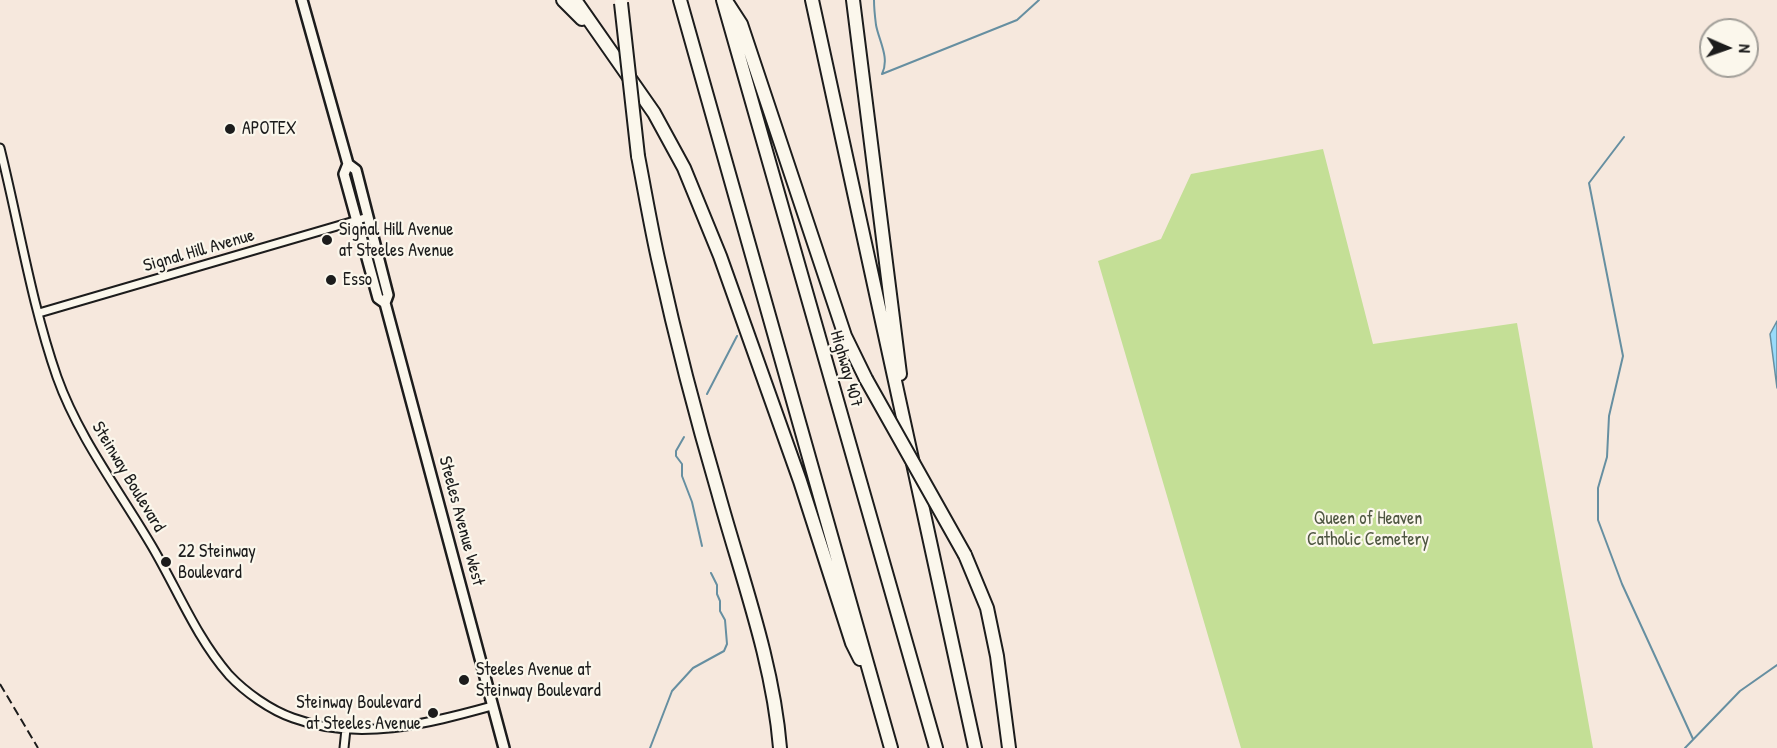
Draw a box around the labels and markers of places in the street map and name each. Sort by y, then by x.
place label: APOTEX [242,118,297,140]
marker: APOTEX [223,122,237,136]
place label: Signal Hill Avenue at Steeles Avenue [339,219,454,262]
marker: Signal Hill Avenue at Steeles Avenue [320,233,334,247]
place label: Esso [343,269,372,291]
marker: Esso [324,273,338,287]
place label: 22 Steinway Boulevard [178,541,256,584]
marker: 22 Steinway Boulevard [159,555,173,569]
place label: Steeles Avenue at Steinway Boulevard [476,659,601,702]
marker: Steeles Avenue at Steinway Boulevard [457,673,471,687]
place label: Steinway Boulevard at Steeles Avenue [296,692,421,734]
marker: Steinway Boulevard at Steeles Avenue [426,706,440,720]

